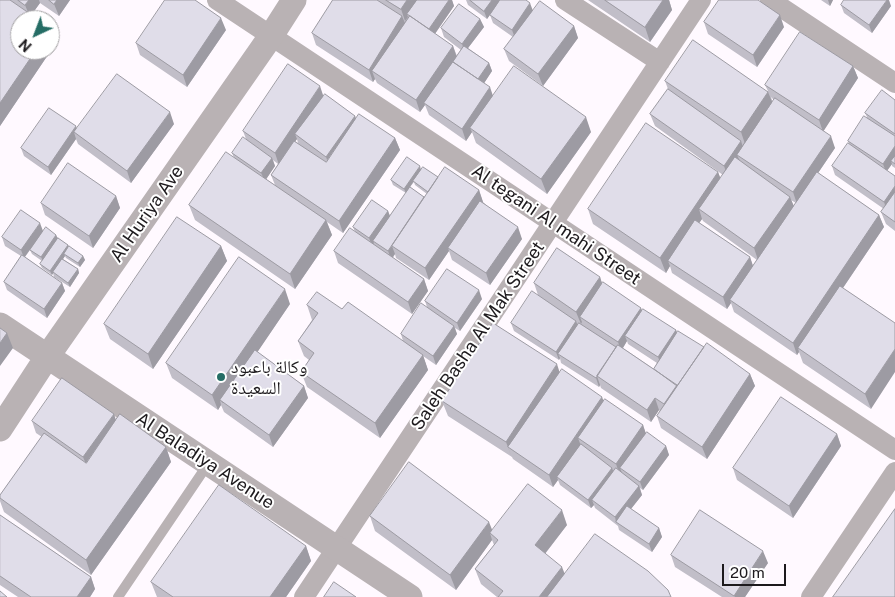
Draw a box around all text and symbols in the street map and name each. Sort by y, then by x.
north arrow [10,10,60,60]
text: N [16,36,35,55]
street label: Al tegani Al mahi Street [467,160,645,290]
street label: Al Huriya Ave [106,162,188,266]
street label: Saleh Basha Al Mak Street [407,237,549,435]
place label: وكالة باعبود السعيدة [231,356,307,398]
marker: وكالة باعبود السعيدة [215,371,227,383]
street label: Al Baladiya Avenue [132,408,278,514]
scale bar [725,554,789,586]
text: 20 m [730,564,765,581]

